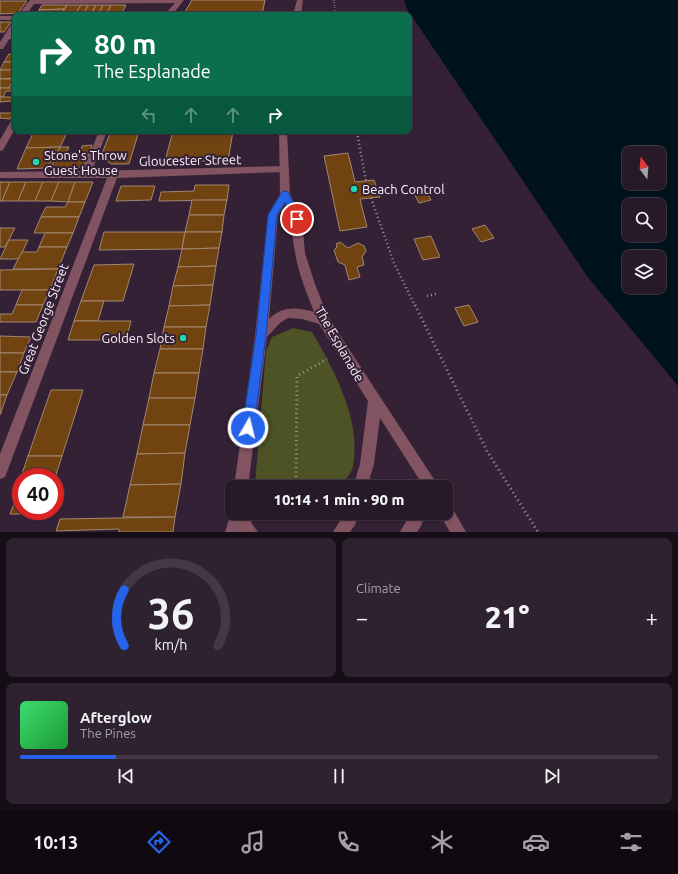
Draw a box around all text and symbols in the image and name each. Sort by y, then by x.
icon: right [28,28,80,80]
text: 80 m [94,28,156,59]
text: The Esplanade [94,61,211,81]
icon: left [138,104,160,126]
icon: ahead [180,104,202,126]
icon: ahead [222,104,244,126]
icon: right [264,104,286,126]
north arrow [622,146,666,190]
map controls [622,146,666,294]
place label: Stone's Throw Guest House [44,148,127,177]
street label: Gloucester Street [139,152,241,168]
marker: Stone's Throw Guest House [31,157,41,167]
place label: Beach Control [362,182,445,196]
marker: Beach Control [349,184,359,194]
button: search [622,198,666,242]
pin [280,202,314,236]
icon: arrive [286,208,308,230]
button: layers [622,250,666,294]
street label: Great George Street [15,262,71,376]
street label: The Esplanade [313,304,367,384]
place label: Golden Slots [102,331,175,345]
marker: Golden Slots [178,333,188,343]
position arrow [227,407,269,449]
speed limit sign: 40 [12,468,64,520]
text: 10:14 · 1 min · 90 m [274,491,404,508]
text: Climate [356,581,401,595]
text: 36 [148,589,194,636]
text: 21° [485,600,529,634]
text: − [356,605,368,630]
text: + [646,605,658,630]
text: km/h [155,636,187,652]
text: Afterglow [80,709,152,726]
text: The Pines [80,726,136,740]
icon: previous [115,765,137,787]
icon: pause [328,765,350,787]
icon: next [541,765,563,787]
icon: directions [145,828,173,856]
icon: music [239,828,267,856]
icon: phone [334,828,362,856]
icon: climate [428,828,456,856]
icon: car [522,828,550,856]
icon: filters [617,828,645,856]
text: 10:13 [33,832,78,852]

